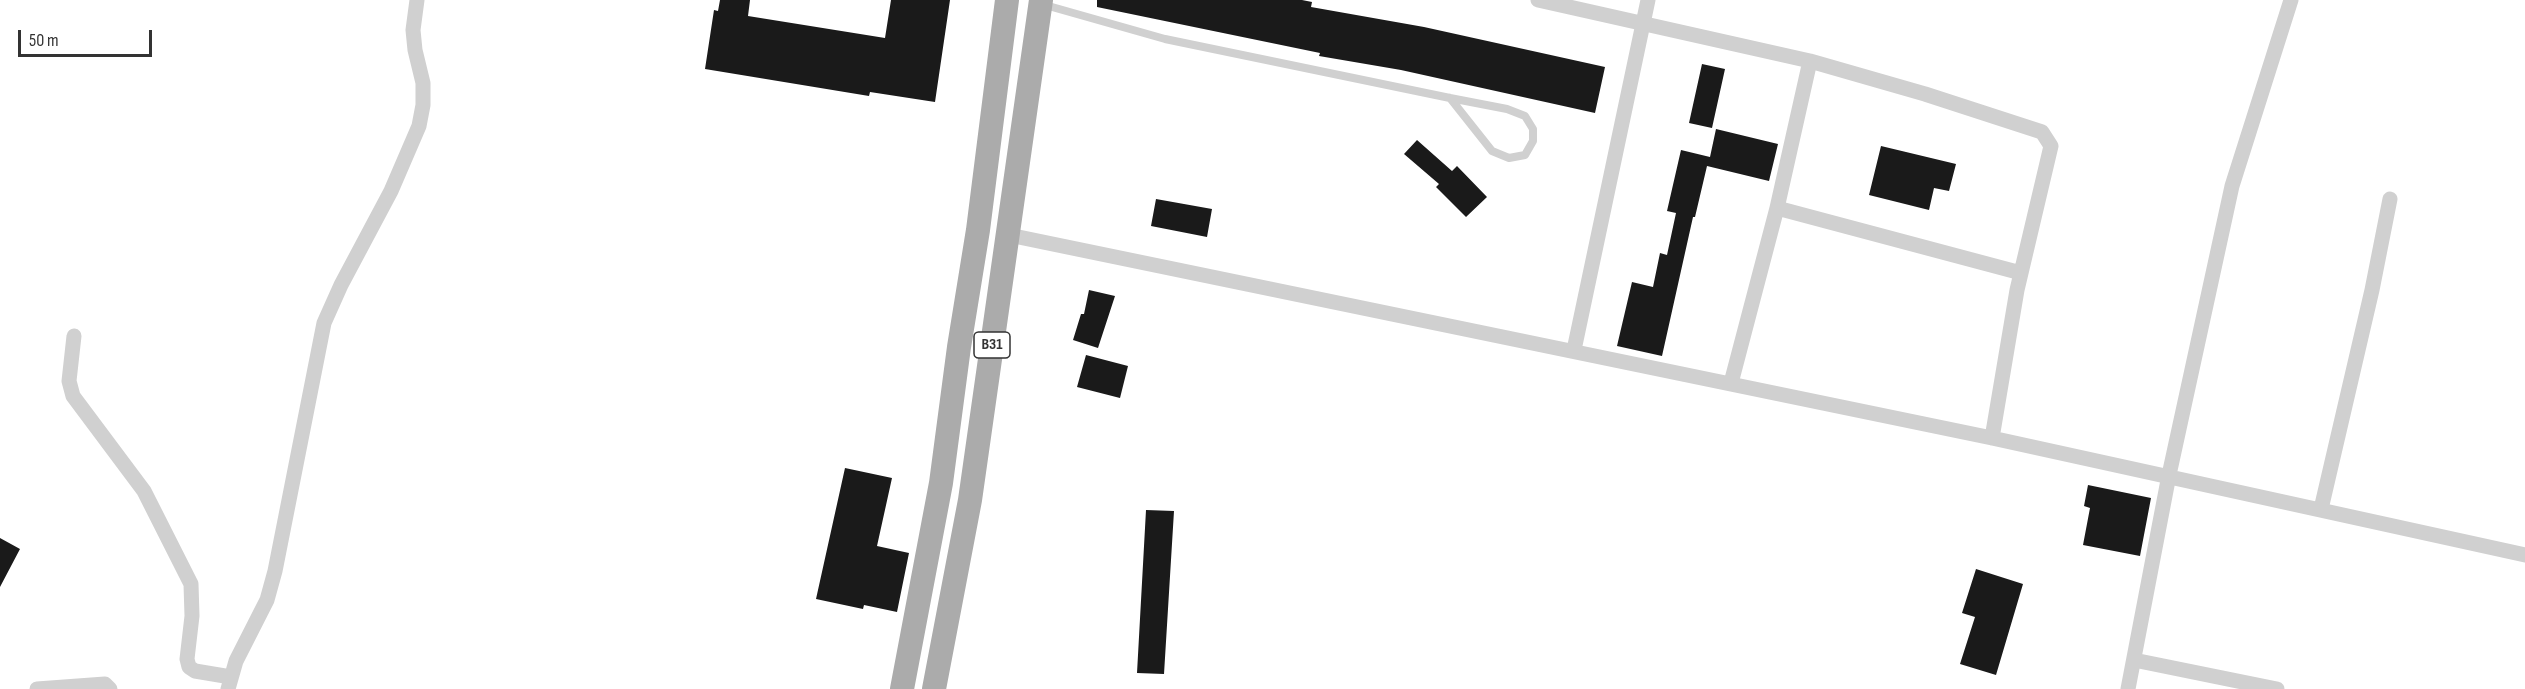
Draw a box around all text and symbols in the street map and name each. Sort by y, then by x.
scale bar [21,18,154,56]
text: 50 m [29,30,59,51]
road number: B31 [974,332,1010,358]

